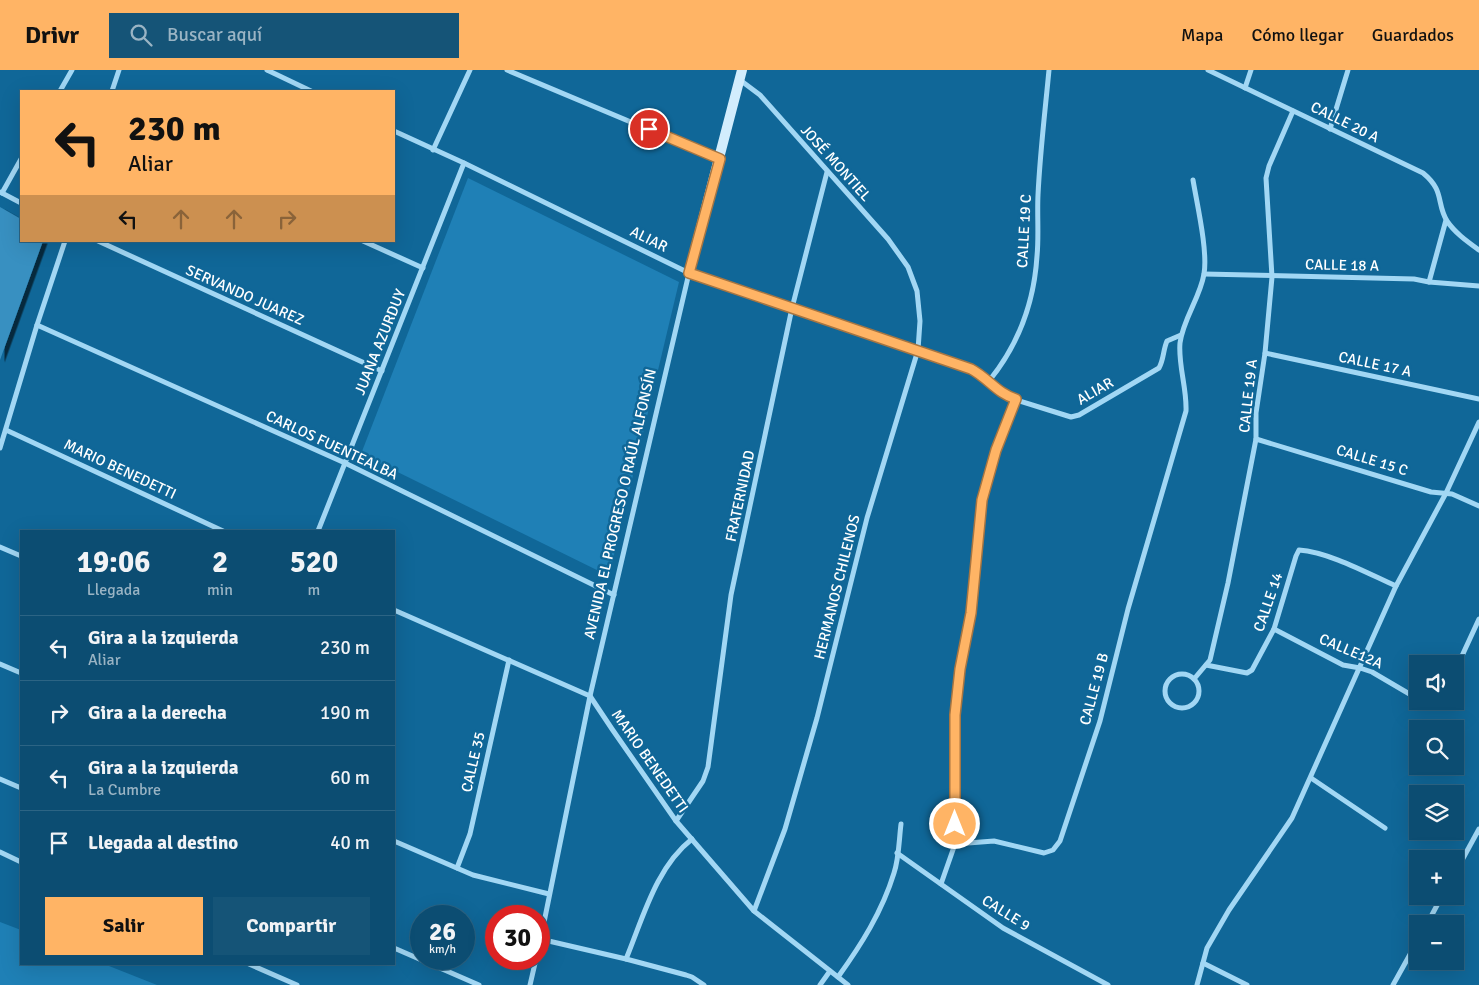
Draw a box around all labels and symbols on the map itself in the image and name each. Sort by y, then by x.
street label: CALLE 20 A [1308,98,1382,146]
pin [628,108,670,150]
street label: JOSÉ MONTIEL [797,120,876,205]
street label: CALLE 19 C [1013,194,1035,268]
street label: ALIAR [627,222,671,256]
street label: CALLE 18 A [1305,255,1379,275]
street label: SERVANDO JUAREZ [183,261,307,329]
street label: JUANA AZURDUY [351,286,410,397]
street label: CALLE 17 A [1337,347,1413,381]
street label: CALLE 19 A [1235,358,1261,434]
street label: AVENIDA EL PROGRESO O RAÚL ALFONSÍN [579,367,660,641]
street label: ALIAR [1073,373,1117,409]
street label: CARLOS FUENTEALBA [263,406,401,484]
street label: MARIO BENEDETTI [61,435,179,503]
street label: CALLE 15 C [1334,441,1410,479]
street label: FRATERNIDAD [722,449,758,543]
street label: HERMANOS CHILENOS [810,513,864,661]
street label: CALLE 14 [1249,570,1287,634]
street label: CALLE12A [1316,630,1386,672]
street label: CALLE 19 B [1076,651,1112,727]
street label: MARIO BENEDETTI [608,706,692,816]
street label: CALLE 35 [457,730,489,794]
position arrow [928,797,980,849]
street label: CALLE 9 [979,891,1033,935]
speed limit sign: 30 [485,905,550,970]

